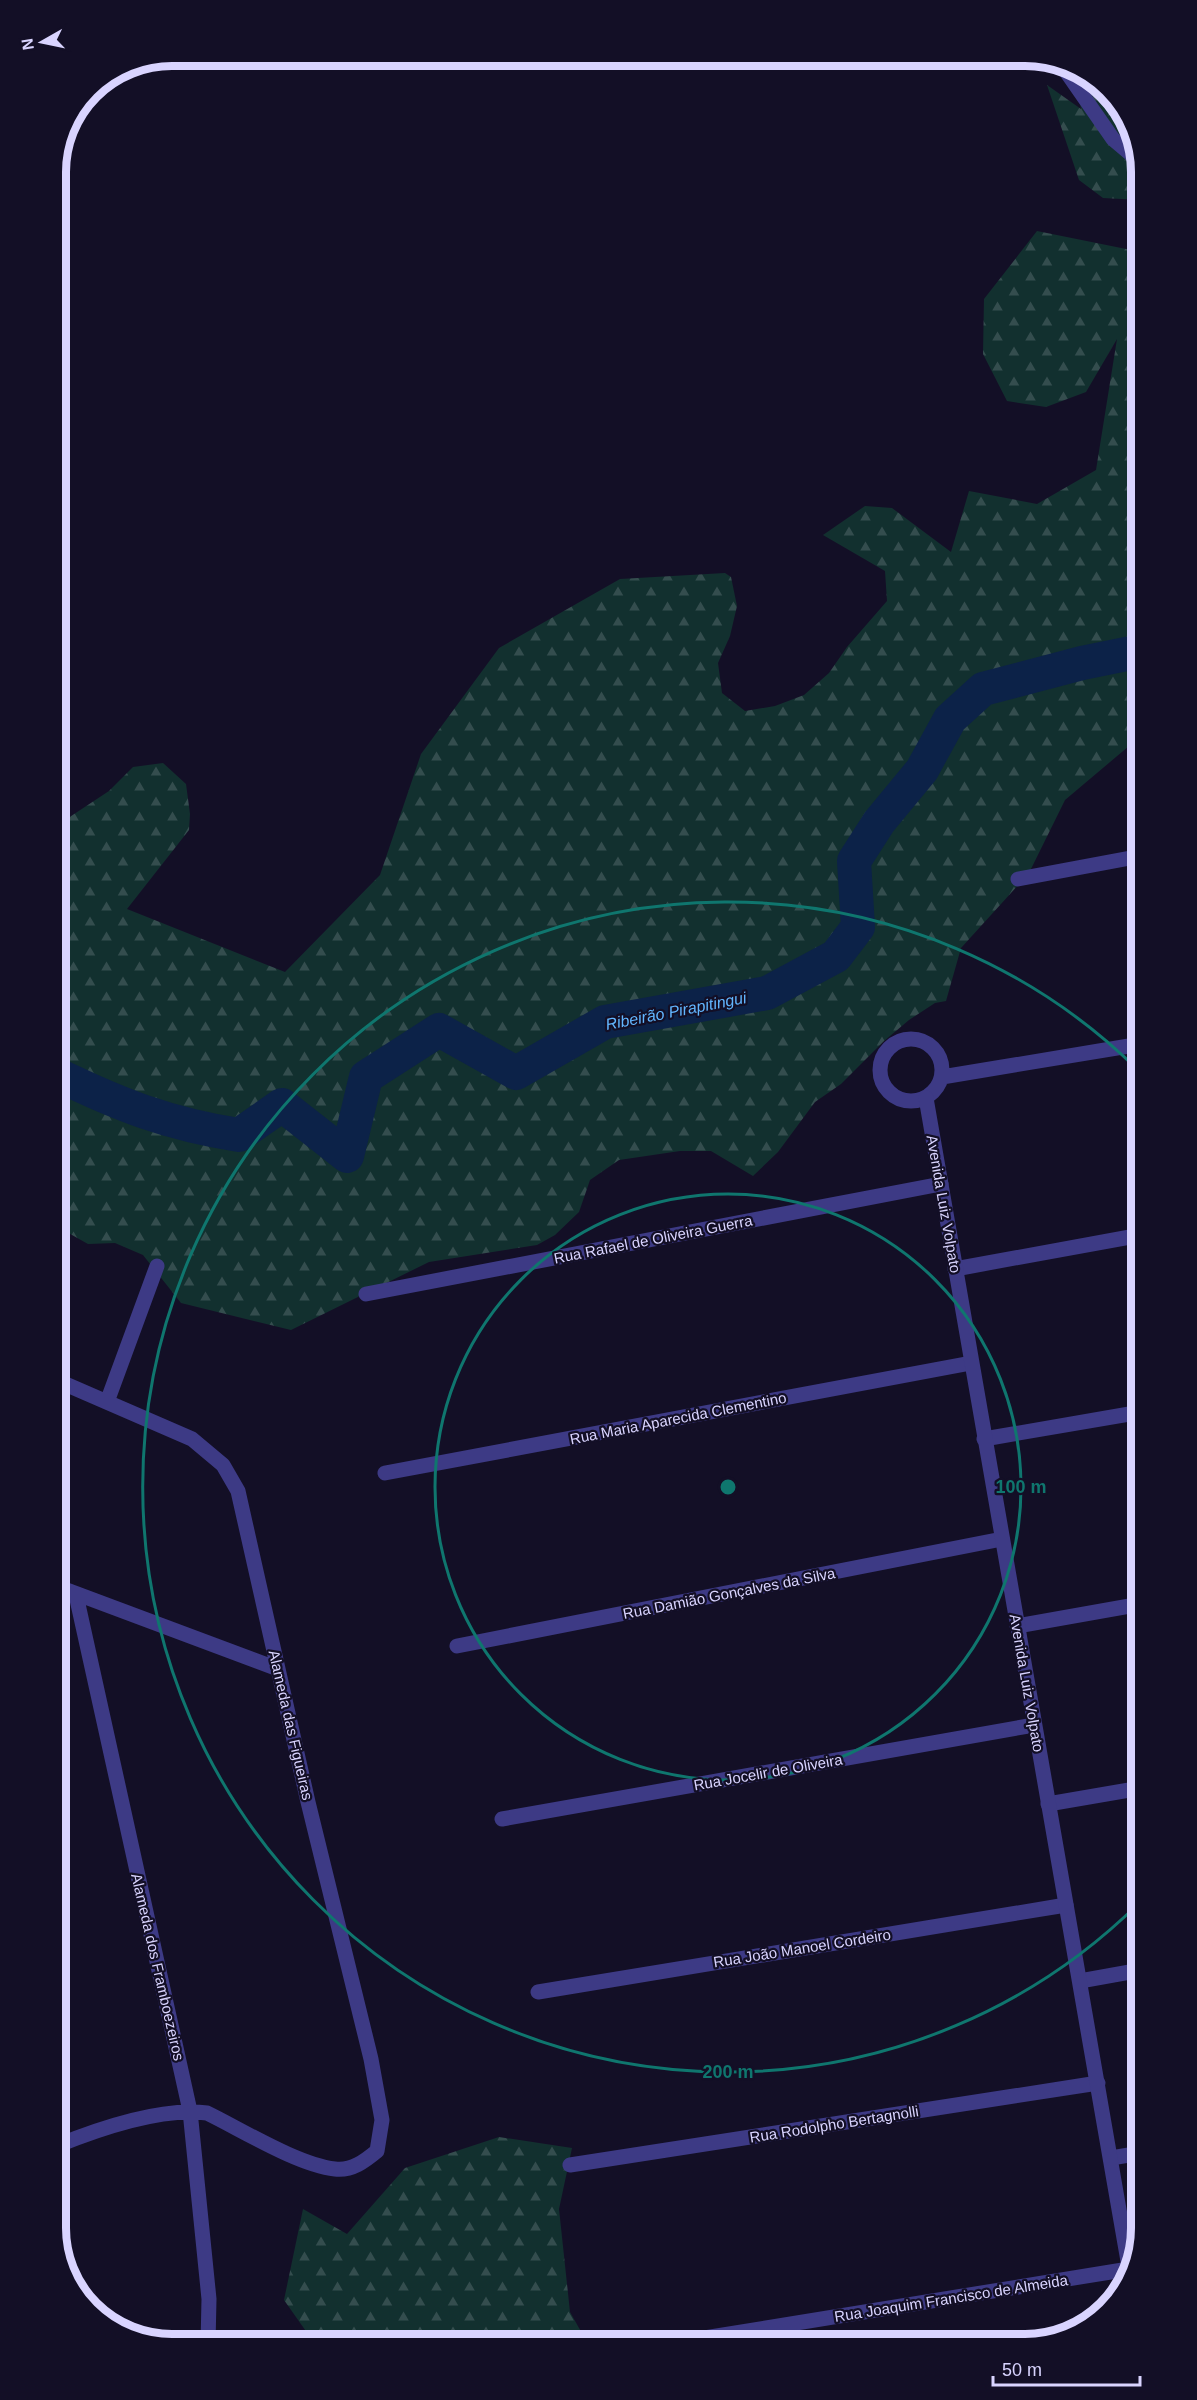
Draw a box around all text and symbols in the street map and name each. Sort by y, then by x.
north arrow [12,12,72,72]
text: N [18,37,37,51]
water label: Ribeirão Pirapitingui [604,989,748,1033]
street label: Avenida Luiz Volpato [923,1134,965,1274]
street label: Rua Rafael de Oliveira Guerra [552,1211,754,1267]
street label: Rua Maria Aparecida Clementino [568,1389,788,1447]
centre of rings [718,1477,738,1497]
text: 100 m [995,1477,1047,1497]
street label: Rua Damião Gonçalves da Silva [621,1564,837,1622]
street label: Avenida Luiz Volpato [1006,1613,1048,1753]
street label: Alameda das Figueiras [265,1648,317,1802]
street label: Rua Jocelir de Oliveira [692,1750,844,1793]
street label: Alameda dos Framboezeiros [128,1872,188,2062]
street label: Rua João Manoel Cordeiro [712,1926,892,1970]
text: 200 m [702,2062,754,2082]
street label: Rua Rodolpho Bertagnolli [748,2102,920,2146]
street label: Rua Joaquim Francisco de Almeida [833,2271,1070,2325]
scale bar [993,2349,1140,2387]
text: 50 m [1002,2360,1042,2380]

